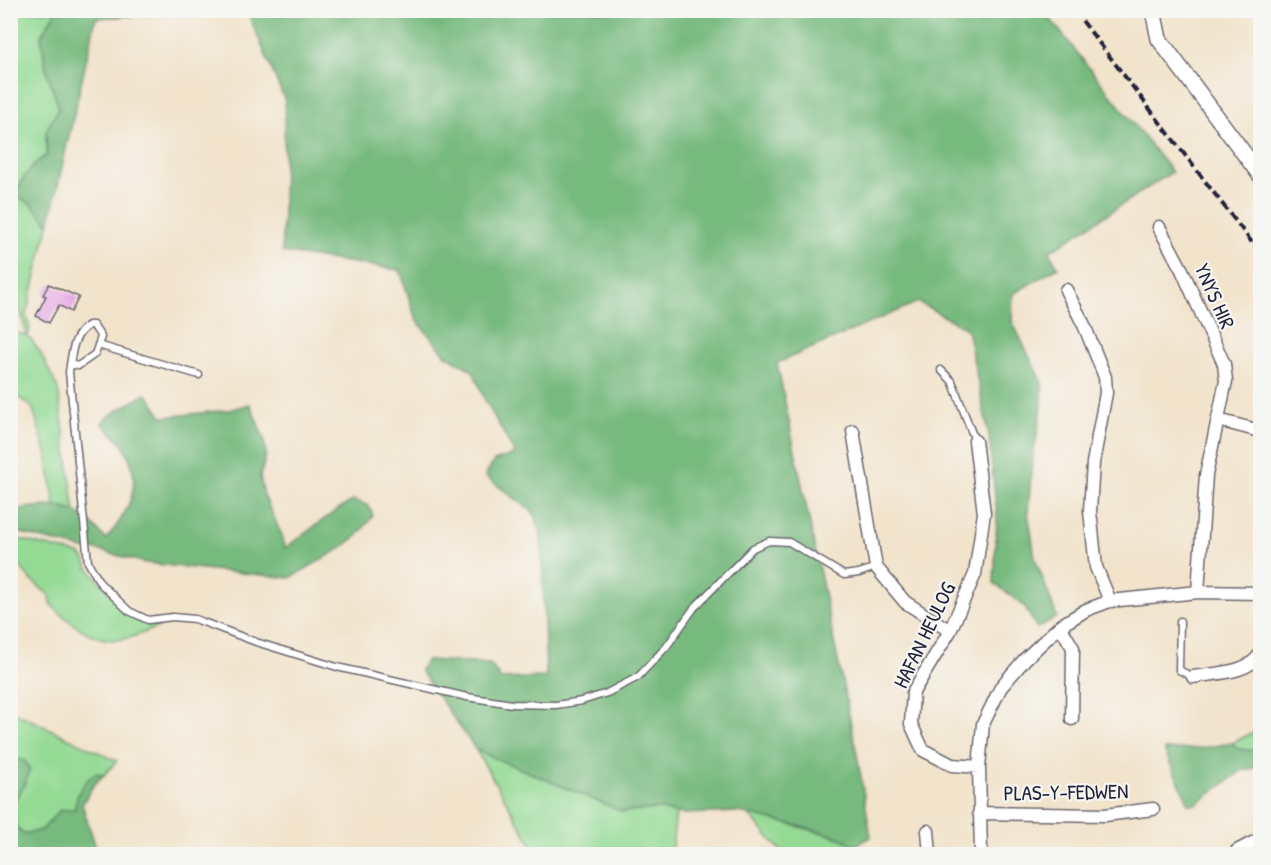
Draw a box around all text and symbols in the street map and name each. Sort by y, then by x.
street label: YNYS HIR [1188,259,1242,333]
street label: HAFAN HEULOG [886,577,962,693]
street label: PLAS-Y-FEDWEN [1003,776,1129,808]

